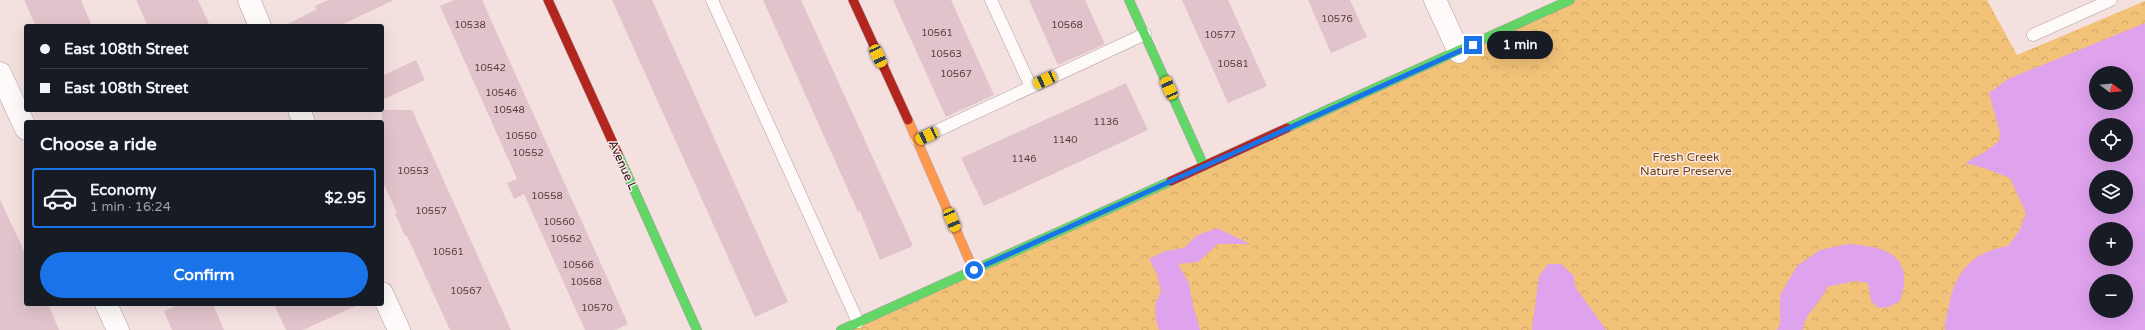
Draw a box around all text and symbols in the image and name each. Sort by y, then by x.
house number: 10576 [1321,13,1353,25]
house number: 10538 [454,19,486,31]
house number: 10568 [1051,19,1083,31]
house number: 10561 [921,27,953,39]
house number: 10577 [1204,29,1236,41]
callout: 1 min [1487,31,1553,59]
route end [1464,36,1482,54]
text: 1 min [1503,37,1537,53]
text: East 108th Street [64,40,189,58]
car [867,43,889,69]
house number: 10563 [930,48,962,60]
house number: 10581 [1217,58,1249,70]
house number: 10542 [474,62,506,74]
north arrow [2089,66,2133,110]
map controls [2089,66,2133,318]
house number: 10567 [940,68,972,80]
car [1032,69,1058,91]
car [1159,75,1179,101]
text: East 108th Street [64,79,189,97]
house number: 10546 [485,87,517,99]
house number: 10548 [493,104,525,116]
house number: 1136 [1093,116,1119,128]
button: locate [2089,118,2133,162]
car [914,125,940,147]
house number: 10550 [505,130,537,142]
text: Choose a ride [40,133,157,155]
house number: 1140 [1052,134,1078,146]
street label: Avenue L [606,138,640,192]
house number: 10552 [512,147,544,159]
park label: Fresh Creek Nature Preserve [1640,150,1732,178]
house number: 1146 [1011,153,1037,165]
house number: 10553 [397,165,429,177]
button: layers [2089,170,2133,214]
icon: car [42,180,78,216]
text: Economy [90,181,156,199]
text: $2.95 [325,189,366,207]
house number: 10558 [531,190,563,202]
text: 1 min · 16:24 [90,199,171,215]
house number: 10557 [415,205,447,217]
car [942,207,962,233]
house number: 10560 [543,216,575,228]
button: + [2089,222,2133,266]
house number: 10562 [550,233,582,245]
house number: 10561 [432,246,464,258]
button: Confirm [40,252,368,298]
house number: 10566 [562,259,594,271]
route start [965,261,983,279]
button: − [2089,274,2133,318]
house number: 10568 [570,276,602,288]
house number: 10567 [450,285,482,297]
house number: 10570 [581,302,613,314]

